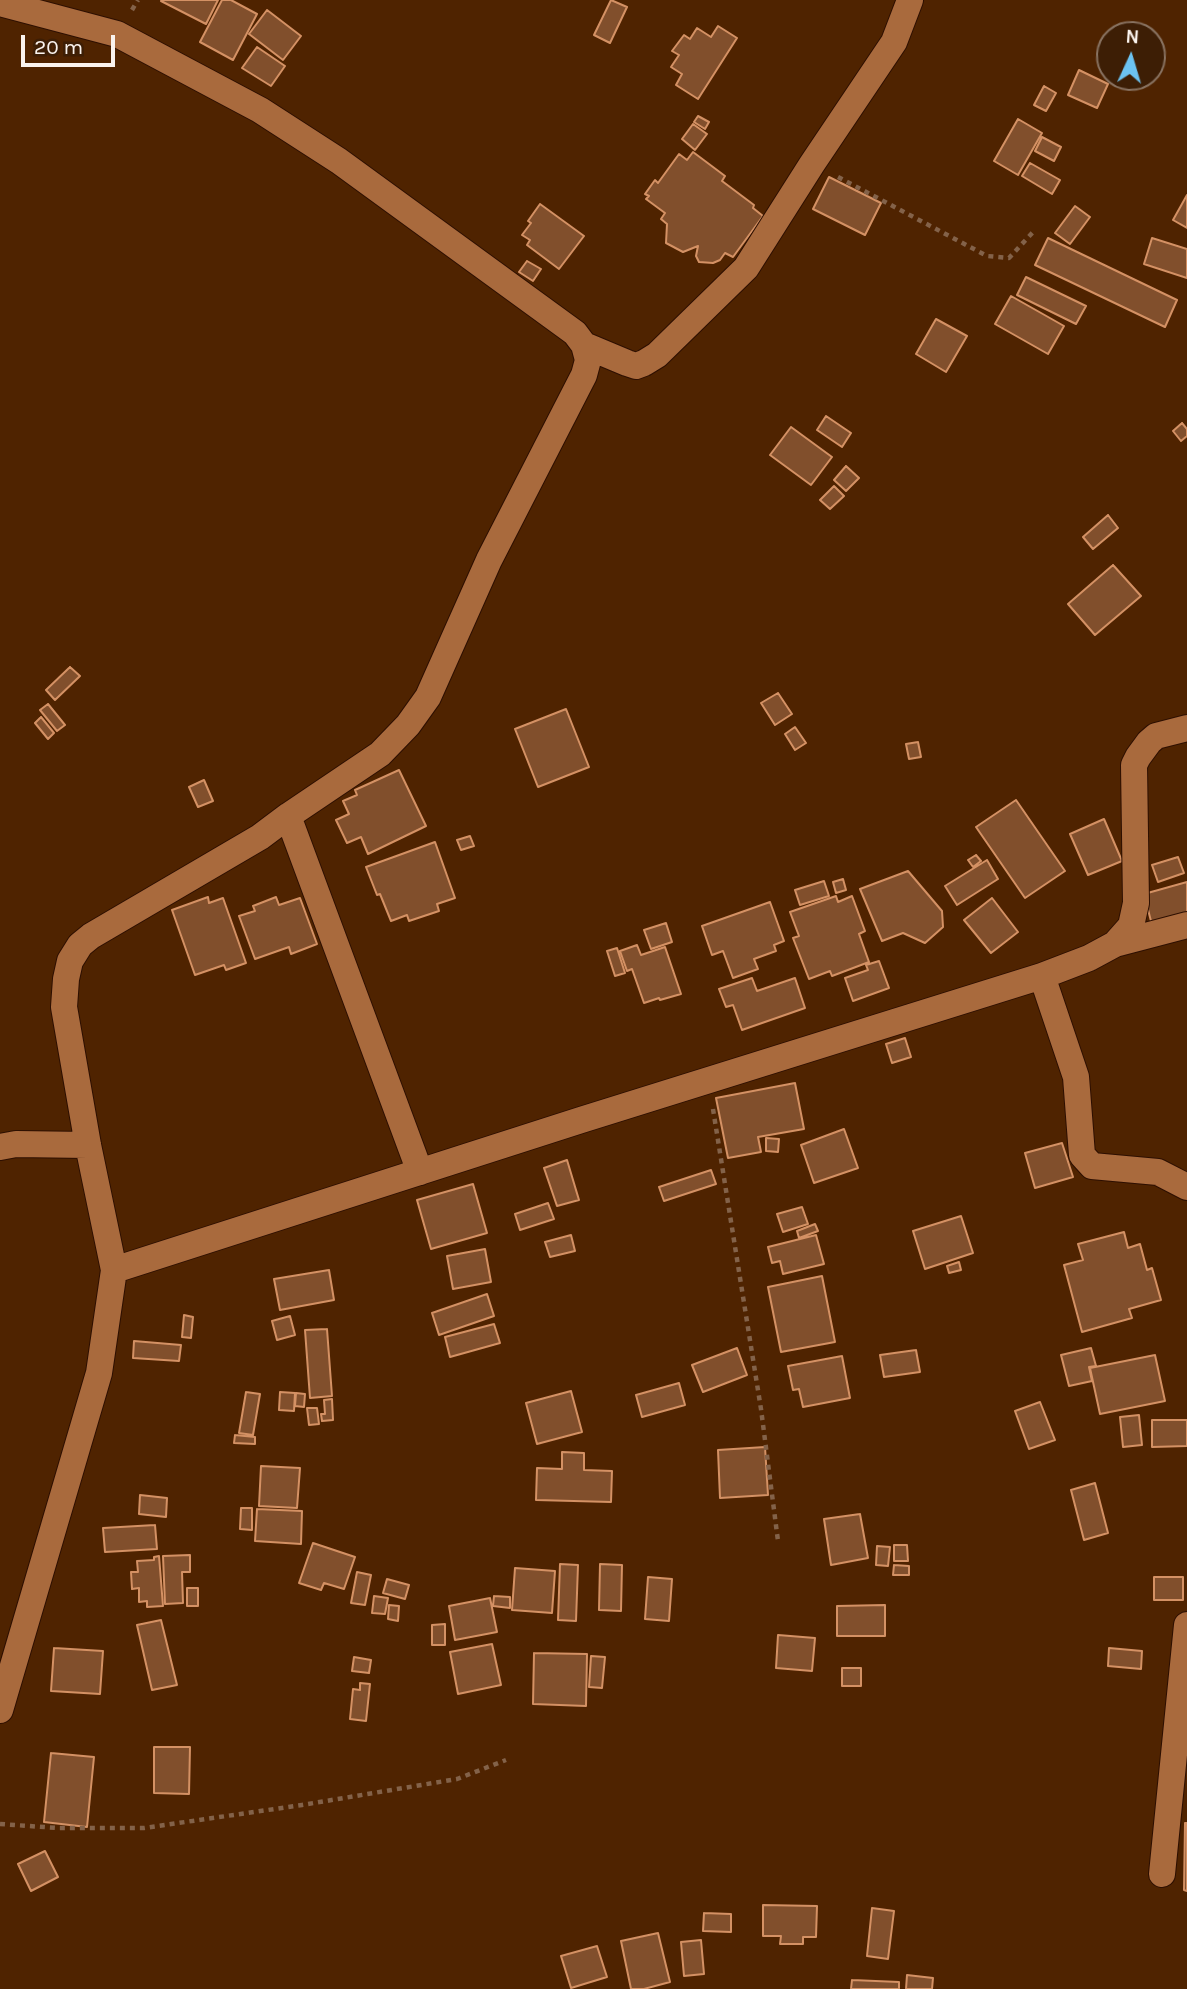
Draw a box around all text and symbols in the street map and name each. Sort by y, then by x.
scale bar [24,21,119,65]
north arrow [1096,21,1166,91]
text: N [1125,26,1140,48]
text: 20 m [34,35,83,59]

